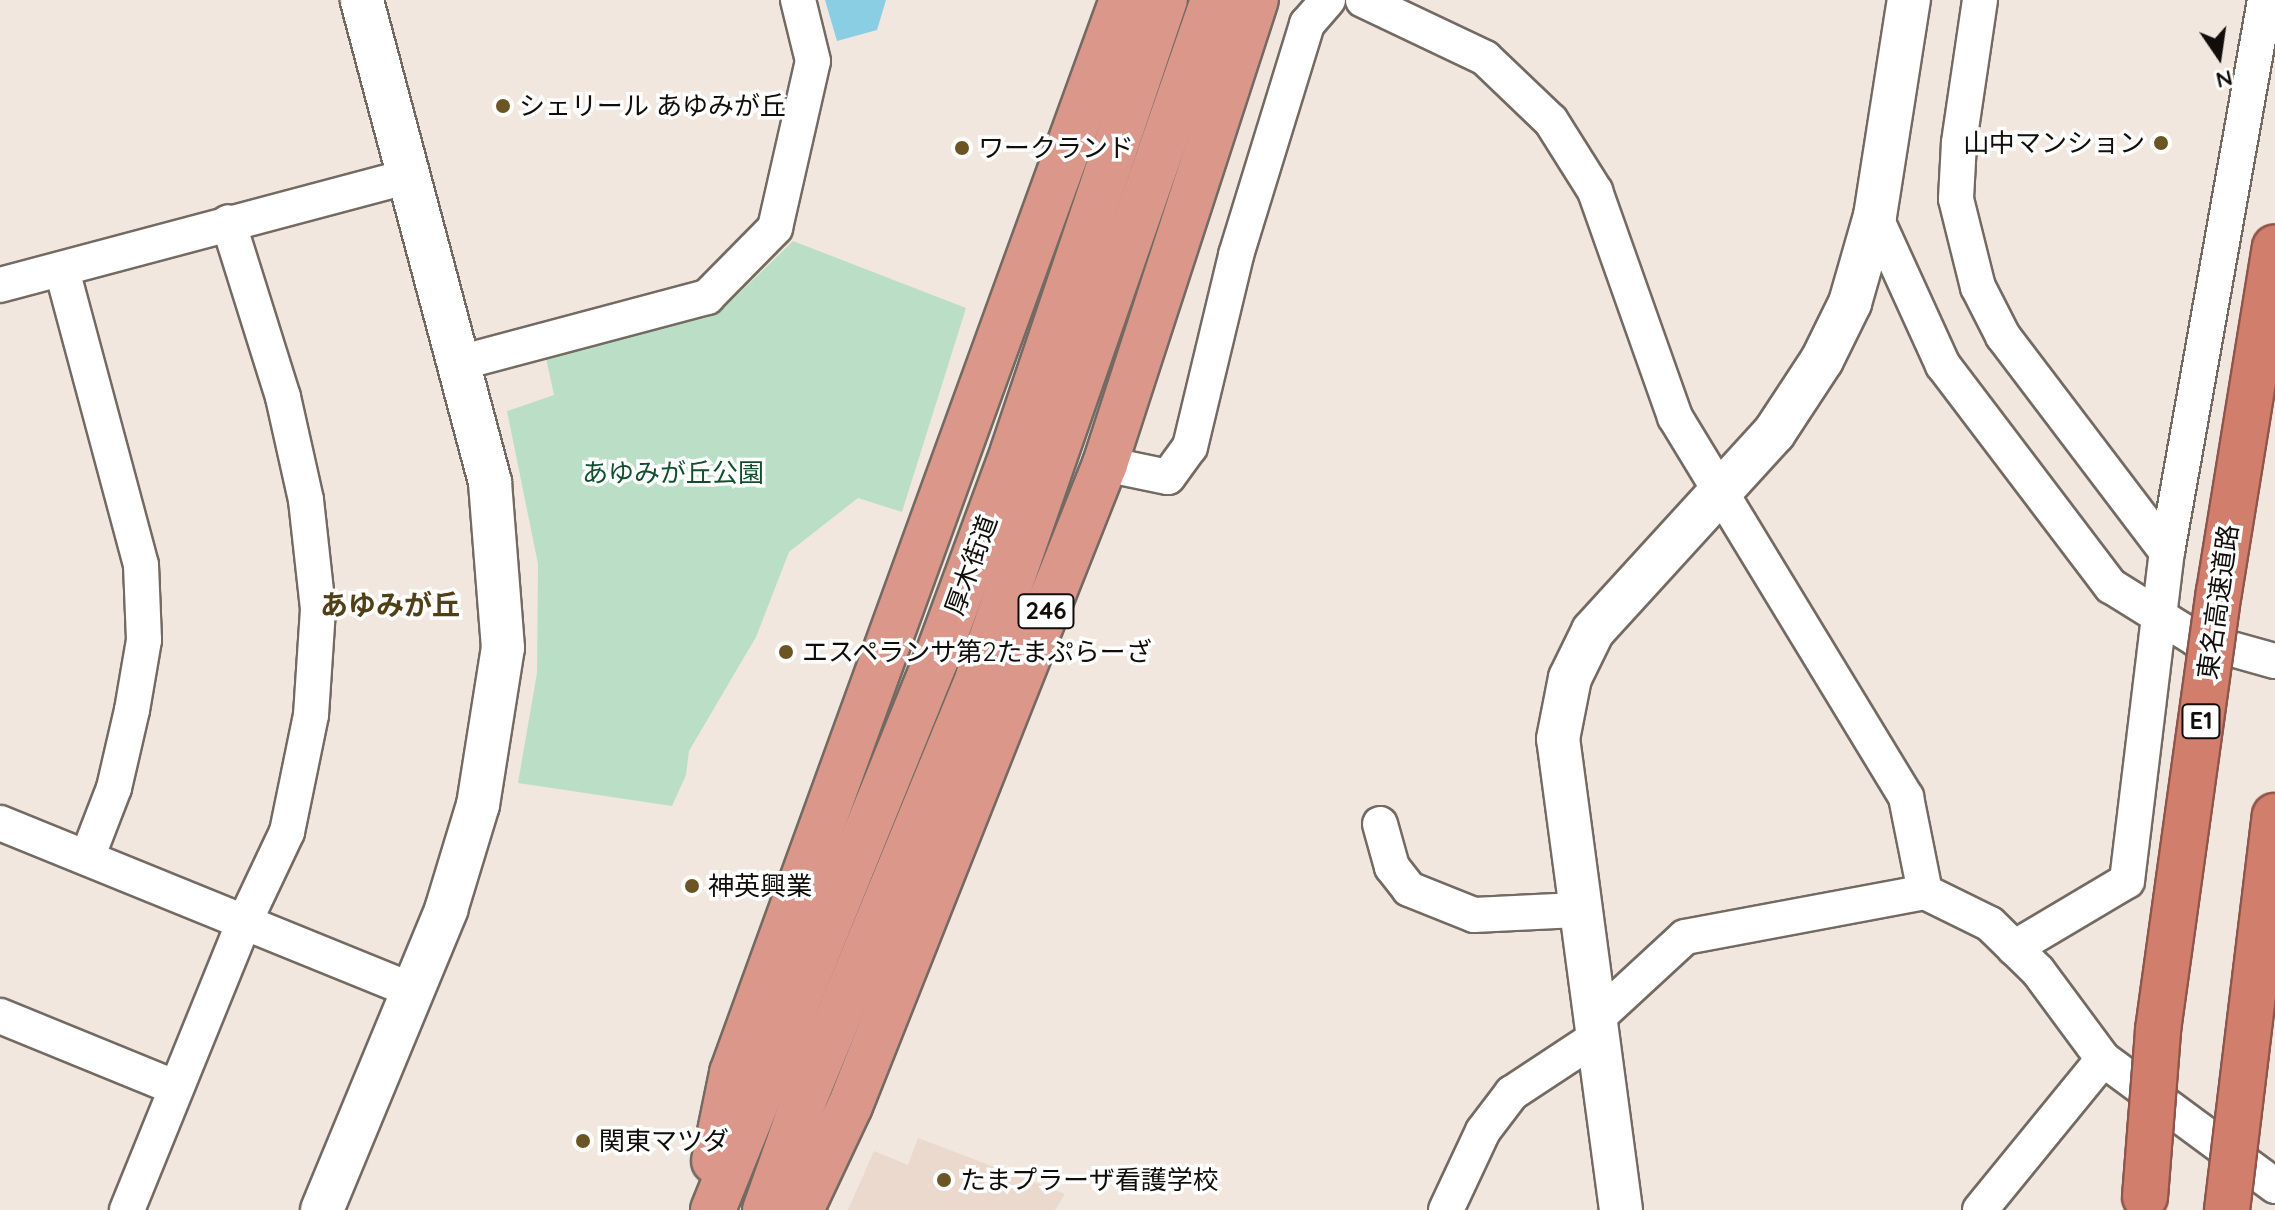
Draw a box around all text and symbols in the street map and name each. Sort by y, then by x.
north arrow [2179,16,2259,96]
text: N [2213,64,2235,95]
place label: シェリール あゆみが丘 [519,90,786,122]
marker: シェリール あゆみが丘 [494,97,512,115]
place label: 山中マンション [1963,127,2145,159]
place label: ワークランド [978,132,1134,164]
marker: 山中マンション [2152,134,2170,152]
marker: ワークランド [953,139,971,157]
park label: あゆみが丘公園 [582,457,764,489]
street label: 厚木街道 [939,511,1003,619]
street label: 東名高速道路 [2192,523,2244,681]
district label: あゆみが丘 [320,588,460,622]
road number: 246 [1016,591,1076,631]
place label: エスペランサ第2たまぷらーざ [802,636,1154,668]
marker: エスペランサ第2たまぷらーざ [777,643,795,661]
road number: E1 [2181,701,2221,741]
place label: 神英興業 [708,870,812,902]
marker: 神英興業 [683,877,701,895]
place label: 関東マツダ [599,1125,729,1157]
marker: 関東マツダ [574,1132,592,1150]
place label: たまプラーザ看護学校 [960,1164,1220,1196]
marker: たまプラーザ看護学校 [935,1171,953,1189]

